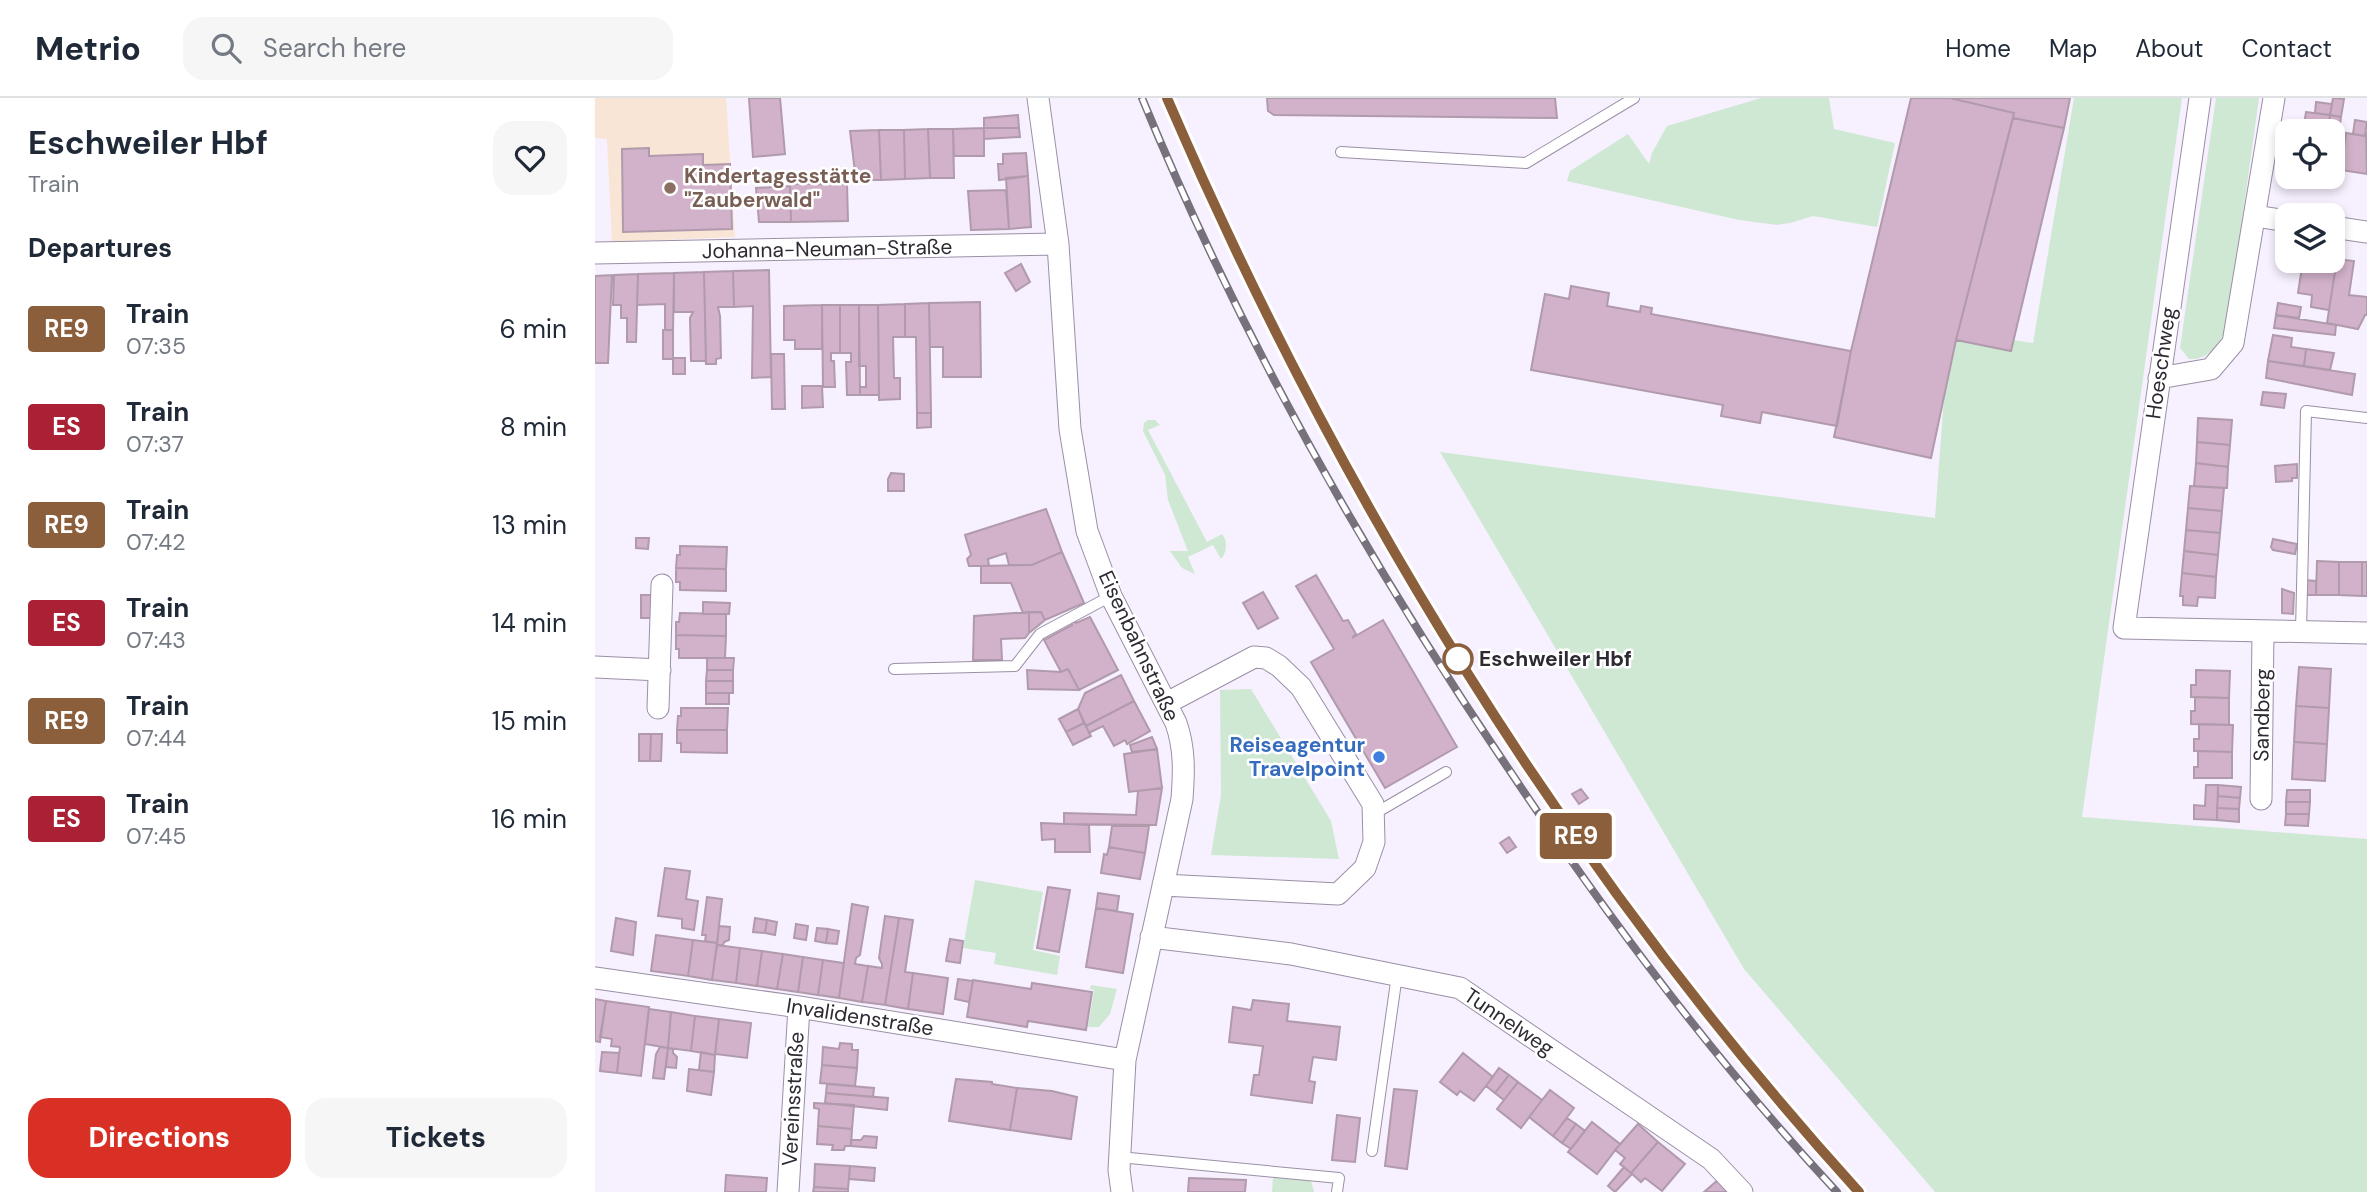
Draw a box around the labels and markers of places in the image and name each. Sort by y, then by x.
place label: Kindertagesstätte "Zauberwald" [684,162,871,214]
marker: Kindertagesstätte "Zauberwald" [662,180,678,196]
marker: Eschweiler Hbf [1443,644,1473,674]
place label: Eschweiler Hbf [1479,645,1632,673]
place label: Reiseagentur Travelpoint [1230,731,1365,783]
marker: Reiseagentur Travelpoint [1371,749,1387,765]

